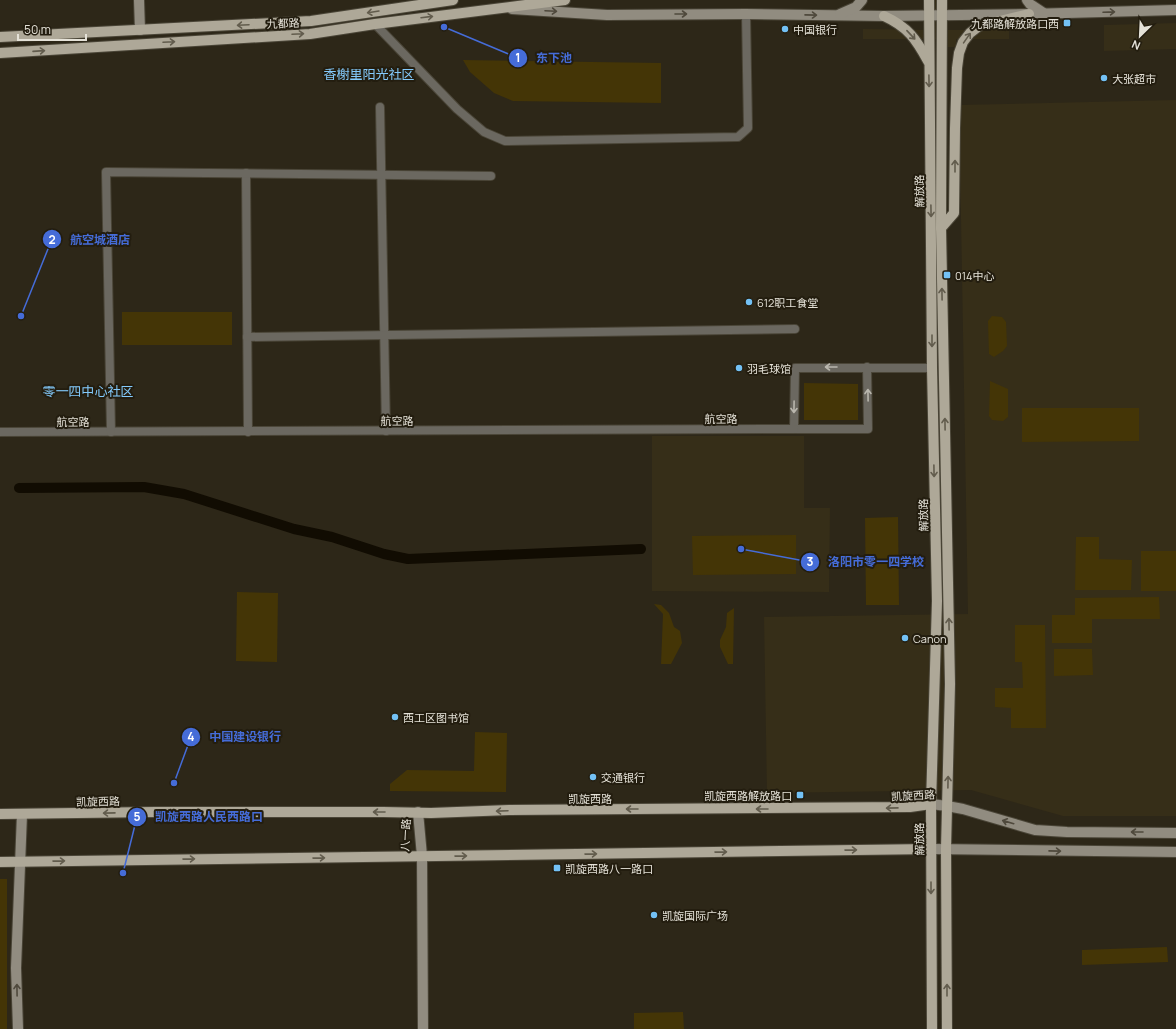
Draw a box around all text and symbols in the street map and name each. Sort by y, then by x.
one-way arrow [367,8,380,16]
one-way arrow [544,8,557,15]
one-way arrow [1102,8,1115,16]
one-way arrow [674,10,687,18]
one-way arrow [804,11,817,19]
one-way arrow [420,13,433,21]
street label: 九都路 [266,15,300,31]
scale bar [18,16,86,42]
place label: 九都路解放路口西 [971,16,1059,31]
north arrow [1120,16,1160,56]
marker: 九都路解放路口西 [1062,18,1072,28]
text: 50 m [24,21,51,38]
one-way arrow [237,21,250,28]
place label: 中国银行 [793,22,837,37]
marker: 中国银行 [780,24,790,34]
one-way arrow [906,30,915,40]
one-way arrow [291,31,304,38]
one-way arrow [963,33,971,44]
text: N [1129,37,1142,54]
one-way arrow [162,38,175,46]
callout: 东下池 [508,46,580,70]
one-way arrow [32,47,45,54]
text: 1 [515,49,521,66]
text: 东下池 [536,49,572,66]
district label: 香榭里阳光社区 [323,65,415,83]
place label: 大张超市 [1112,71,1156,86]
marker: 大张超市 [1099,73,1109,83]
one-way arrow [925,74,933,87]
one-way arrow [951,160,959,173]
street label: 解放路 [911,174,927,208]
one-way arrow [927,204,935,217]
callout: 航空城酒店 [42,227,138,251]
text: 2 [48,231,56,248]
text: 航空城酒店 [70,231,130,248]
place label: 014中心 [955,268,995,283]
marker: 014中心 [942,270,952,280]
one-way arrow [938,288,946,301]
place label: 612职工食堂 [757,295,818,310]
marker: 612职工食堂 [744,297,754,307]
one-way arrow [928,334,936,347]
place label: 羽毛球馆 [747,361,791,376]
marker: 羽毛球馆 [734,363,744,373]
one-way arrow [825,364,838,371]
district label: 零一四中心社区 [42,382,134,400]
one-way arrow [864,389,872,402]
one-way arrow [790,400,798,413]
street label: 航空路 [705,411,738,426]
street label: 航空路 [381,413,414,428]
street label: 航空路 [57,414,90,429]
one-way arrow [941,418,949,431]
one-way arrow [930,464,938,477]
street label: 解放路 [915,498,931,532]
callout: 洛阳市零一四学校 [800,550,932,574]
text: 3 [807,553,814,570]
text: 洛阳市零一四学校 [828,553,924,570]
one-way arrow [945,618,953,631]
place label: Canon [913,631,947,646]
marker: Canon [900,633,910,643]
place label: 西工区图书馆 [403,710,469,725]
marker: 西工区图书馆 [390,712,400,722]
callout: 中国建设银行 [181,725,289,749]
text: 4 [187,728,195,745]
text: 中国建设银行 [209,728,281,745]
place label: 交通银行 [601,770,645,785]
marker: 交通银行 [588,772,598,782]
one-way arrow [944,776,952,789]
street label: 凯旋西路 [891,786,935,804]
place label: 凯旋西路解放路口 [704,788,792,803]
marker: 凯旋西路解放路口 [795,790,805,800]
street label: 凯旋西路 [568,791,612,806]
street label: 凯旋西路 [76,793,120,809]
one-way arrow [886,804,899,812]
callout: 凯旋西路人民西路口 [127,805,271,829]
one-way arrow [626,805,639,813]
one-way arrow [756,805,769,813]
one-way arrow [496,807,509,814]
text: 5 [133,808,141,825]
text: 凯旋西路人民西路口 [155,808,263,825]
one-way arrow [373,808,386,816]
one-way arrow [103,809,116,817]
street label: 八一路 [397,818,413,852]
one-way arrow [1002,818,1015,825]
street label: 解放路 [911,822,927,856]
one-way arrow [1131,828,1144,836]
one-way arrow [844,846,857,854]
one-way arrow [1048,847,1061,855]
one-way arrow [714,848,727,856]
one-way arrow [584,850,597,857]
one-way arrow [454,852,467,859]
one-way arrow [312,854,325,862]
one-way arrow [182,856,195,863]
one-way arrow [52,857,65,865]
place label: 凯旋西路八一路口 [565,861,653,876]
marker: 凯旋西路八一路口 [552,863,562,873]
one-way arrow [927,881,935,894]
place label: 凯旋国际广场 [662,908,728,923]
marker: 凯旋国际广场 [649,910,659,920]
one-way arrow [13,984,21,997]
one-way arrow [943,984,951,997]

